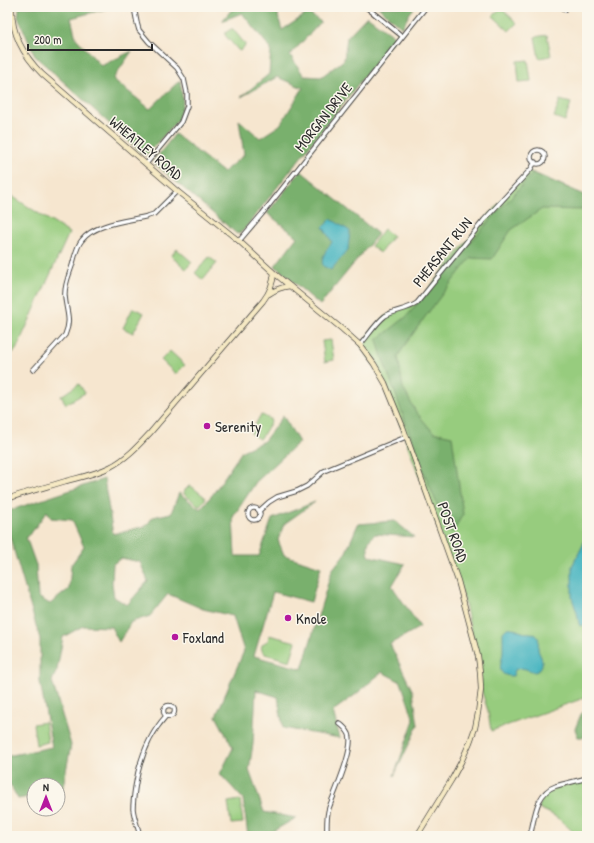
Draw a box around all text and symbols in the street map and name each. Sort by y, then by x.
scale bar [28,26,152,52]
text: 200 m [34,31,61,48]
street label: MORGAN DRIVE [289,78,357,156]
street label: WHEATLEY ROAD [105,111,188,185]
street label: PHEASANT RUN [407,213,477,291]
place label: Serenity [215,416,261,437]
marker: Serenity [202,421,212,431]
street label: POST ROAD [432,499,474,566]
place label: Knole [296,608,327,629]
marker: Knole [283,613,293,623]
place label: Foxland [182,627,224,648]
marker: Foxland [170,632,180,642]
north arrow [26,777,66,817]
text: N [43,780,49,794]

